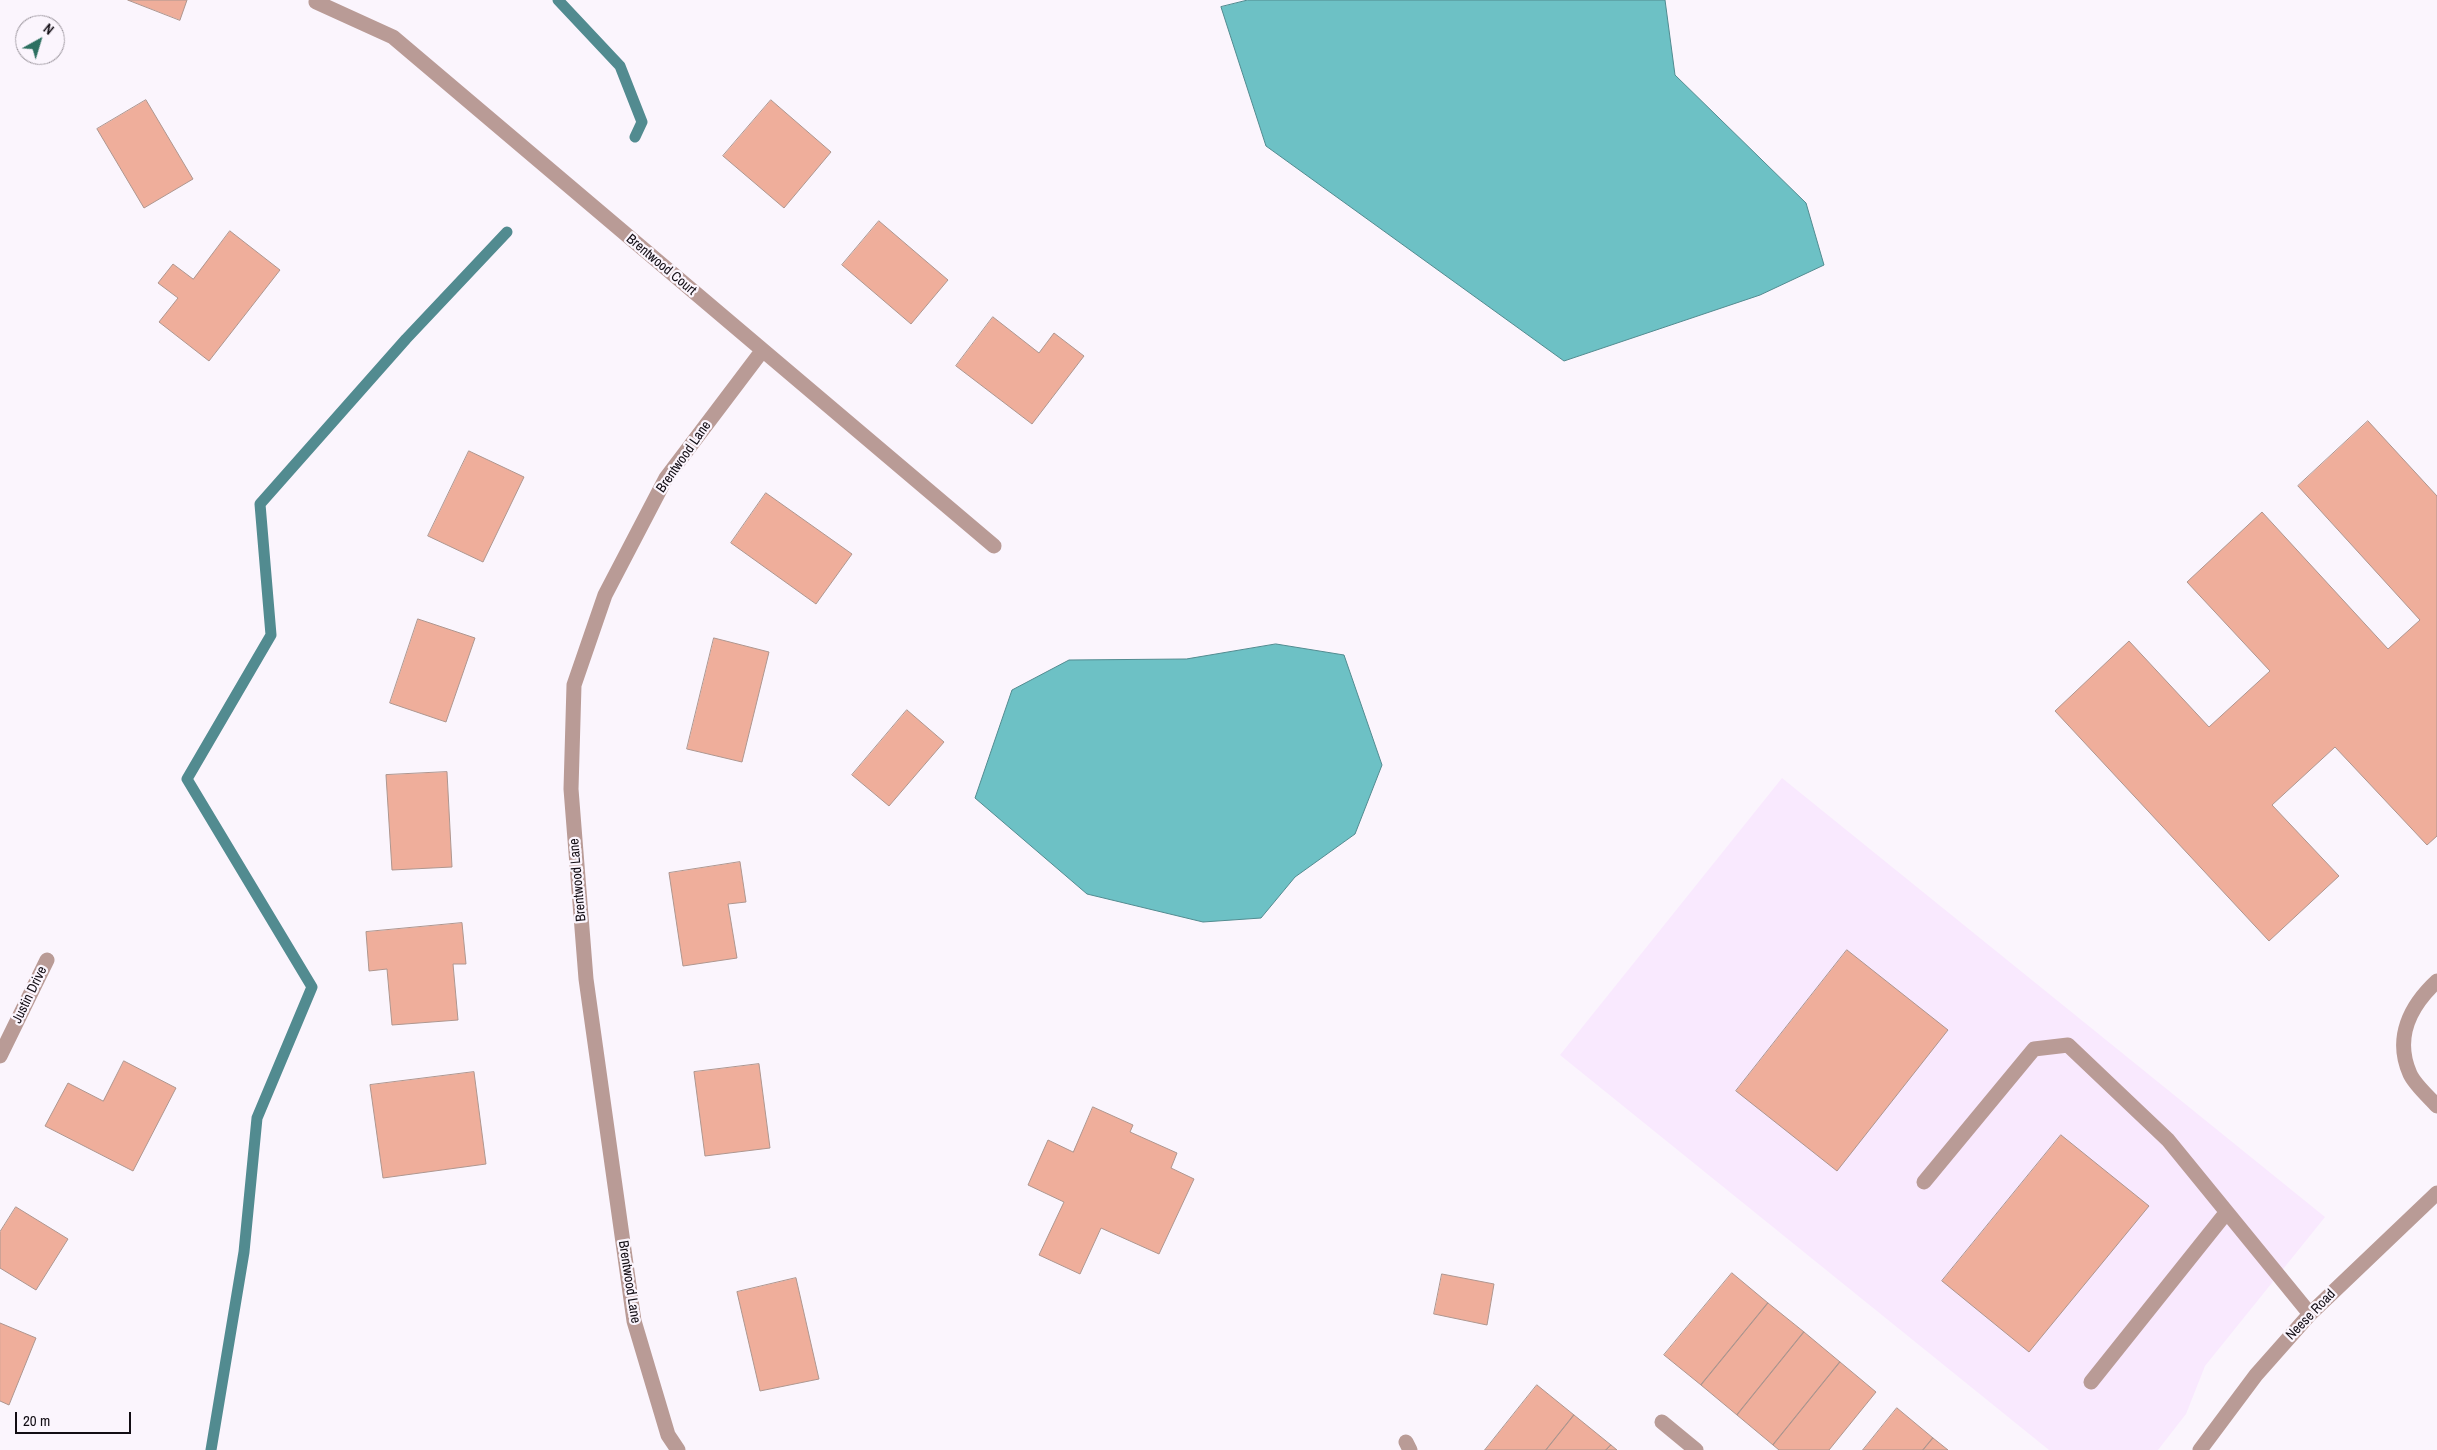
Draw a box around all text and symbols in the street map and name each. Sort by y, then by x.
north arrow [15,15,65,65]
text: N [40,20,58,39]
street label: Brentwood Court [623,231,699,299]
street label: Brentwood Lane [653,418,715,496]
street label: Brentwood Lane [566,838,590,922]
street label: Justin Drive [9,964,51,1026]
street label: Brentwood Lane [614,1239,644,1325]
street label: Neese Road [2283,1286,2339,1344]
scale bar [18,1402,134,1434]
text: 20 m [23,1410,50,1431]

